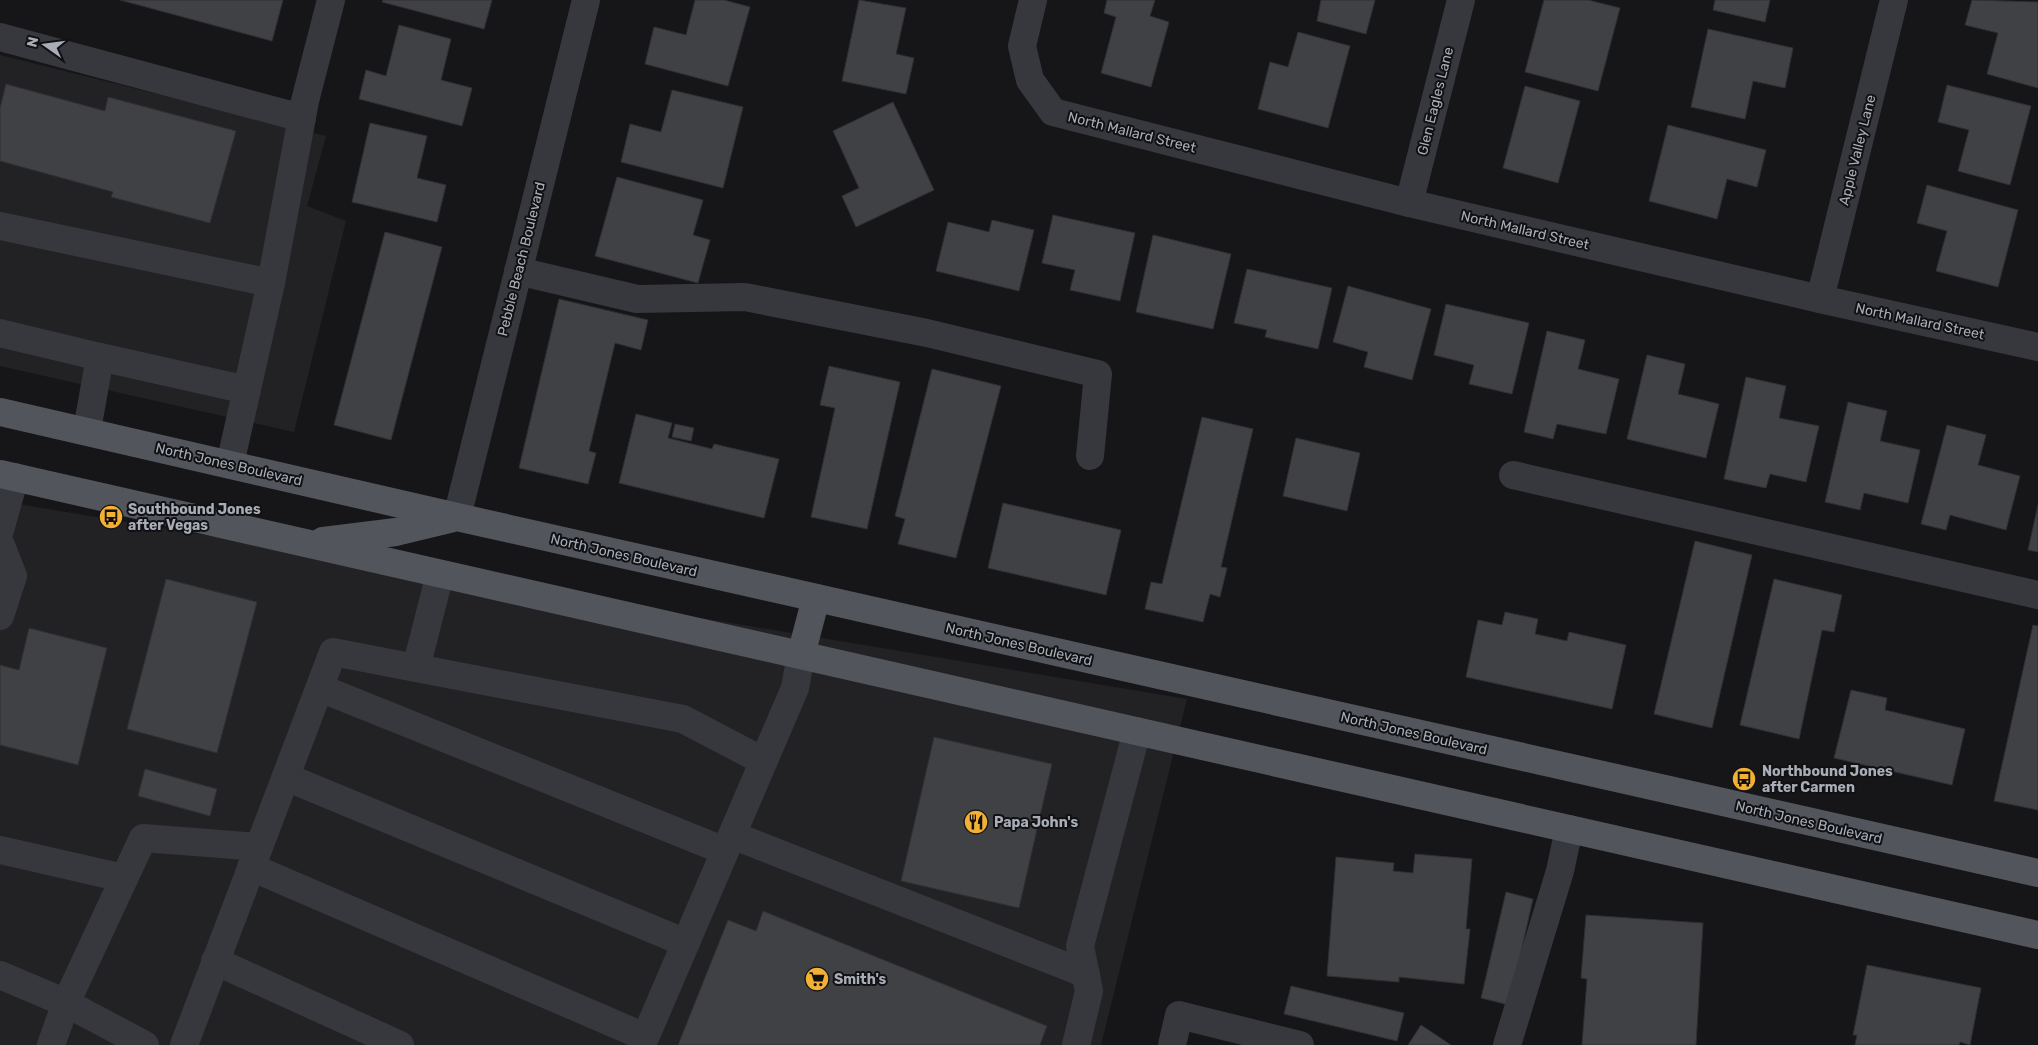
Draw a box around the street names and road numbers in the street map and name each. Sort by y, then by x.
street label: Glen Eagles Lane [1414,45,1457,157]
street label: Apple Valley Lane [1836,93,1880,207]
street label: North Mallard Street [1066,108,1198,157]
street label: Pebble Beach Boulevard [494,180,549,338]
street label: North Mallard Street [1459,207,1591,254]
street label: North Mallard Street [1854,300,1986,344]
street label: North Jones Boulevard [154,439,304,490]
street label: North Jones Boulevard [549,530,699,581]
street label: North Jones Boulevard [944,619,1094,670]
street label: North Jones Boulevard [1339,708,1489,759]
street label: North Jones Boulevard [1734,797,1884,848]

